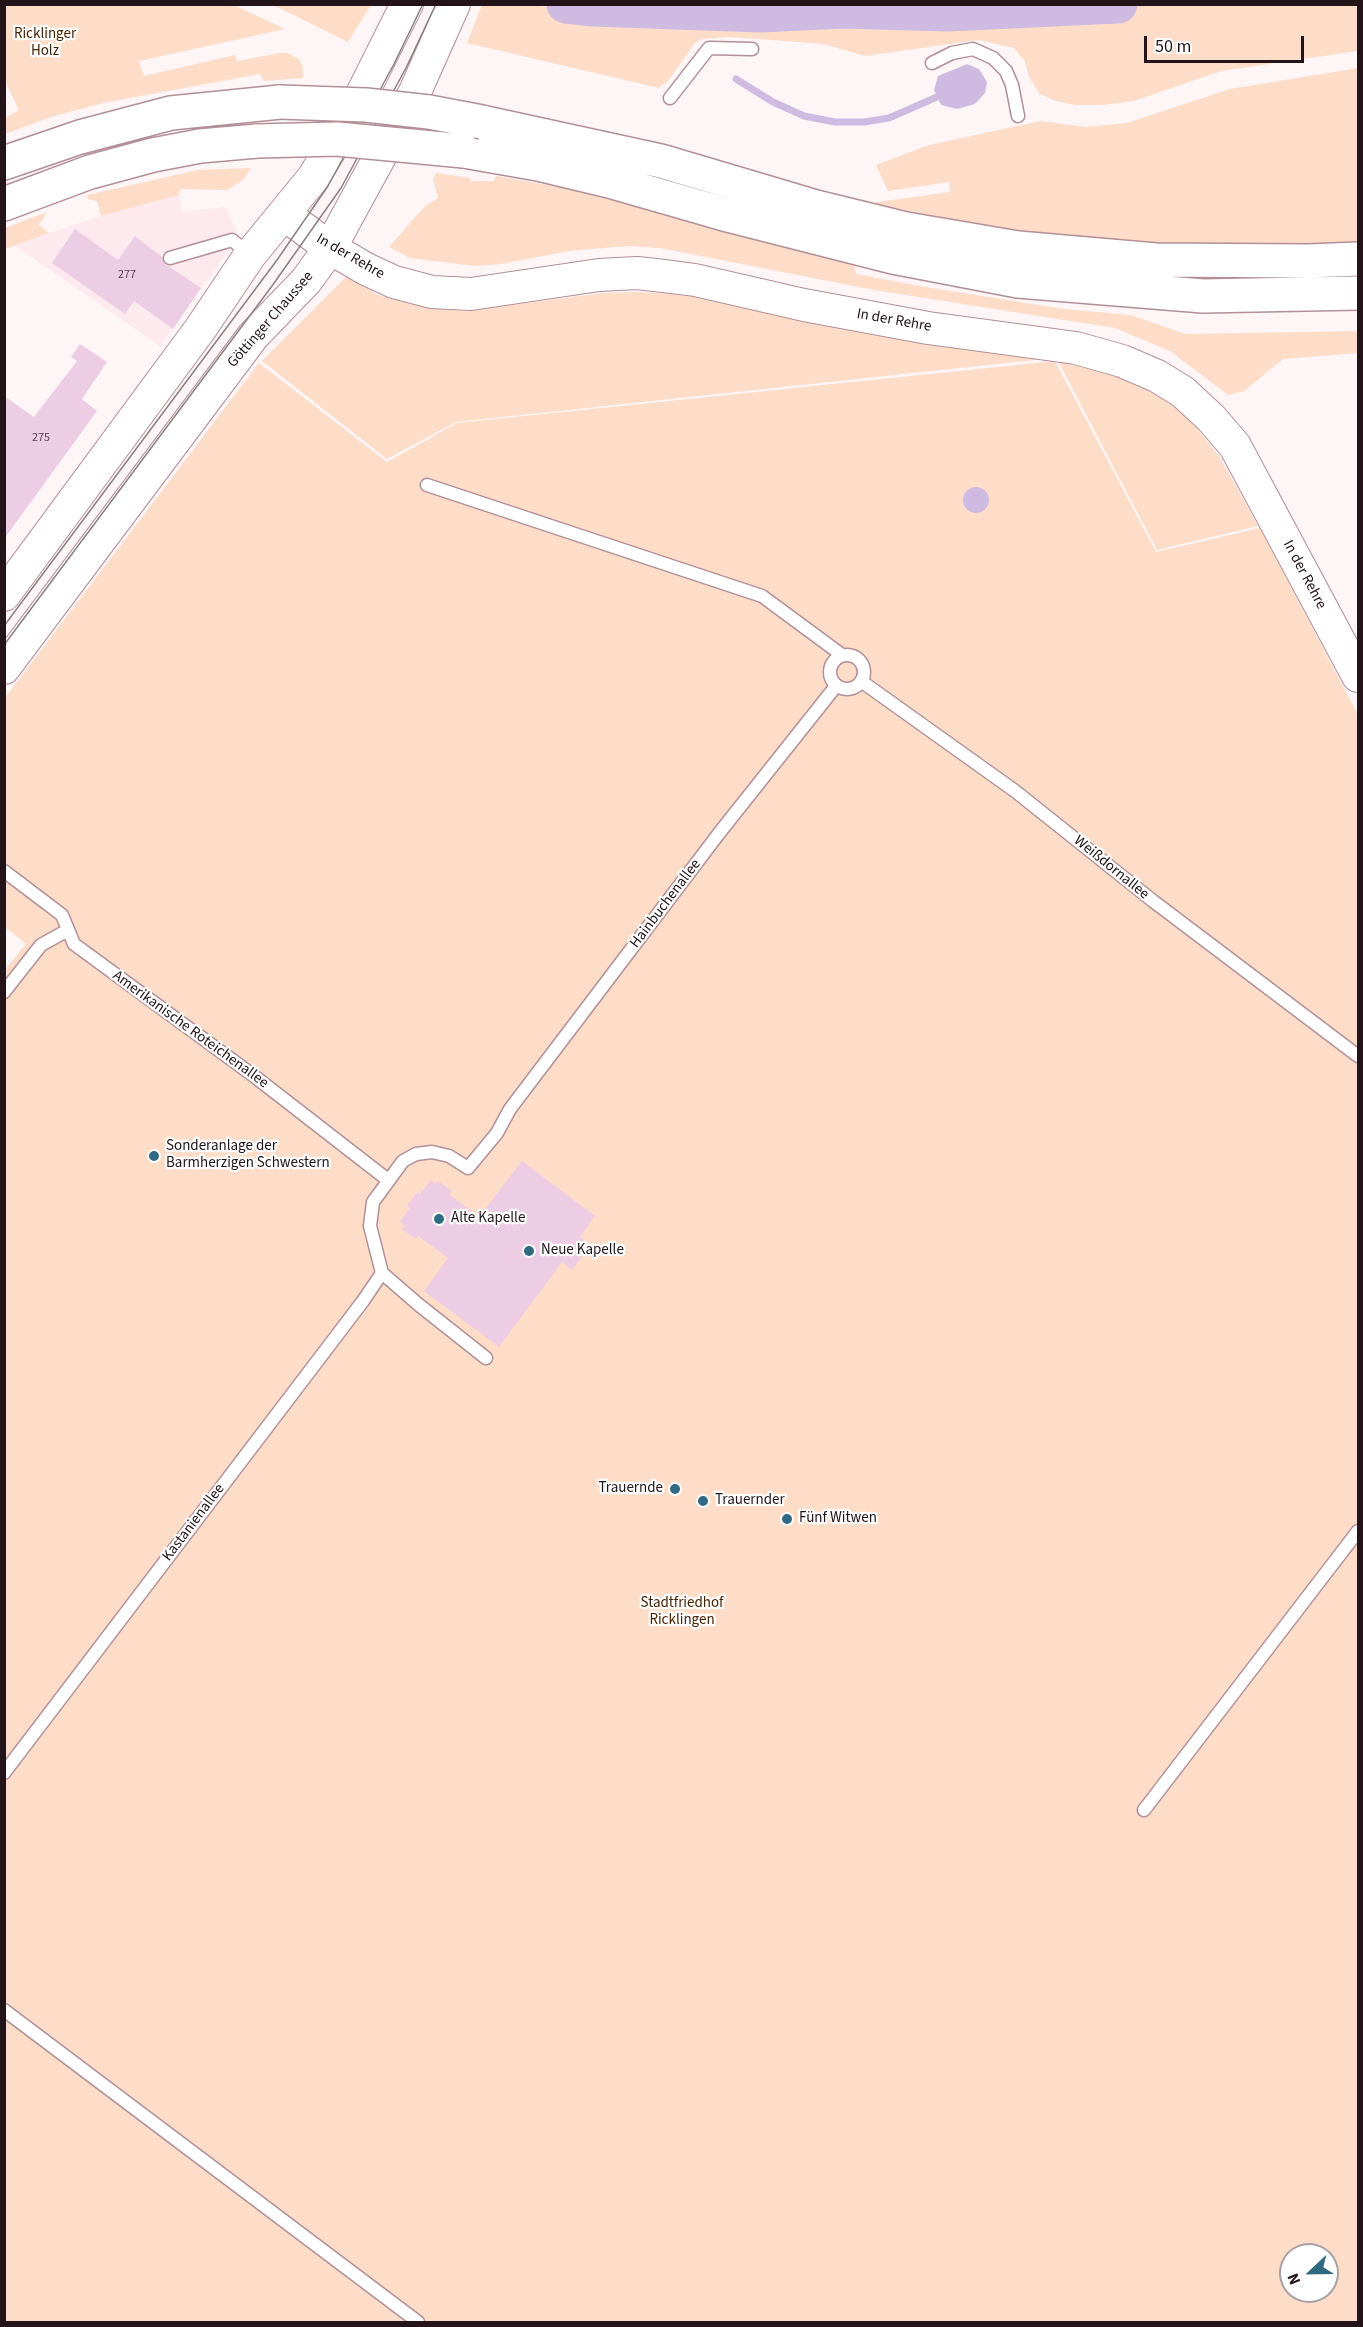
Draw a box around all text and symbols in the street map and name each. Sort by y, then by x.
scale bar [1147,24,1308,62]
park label: Ricklinger Holz [14,26,76,61]
text: 50 m [1155,34,1191,59]
street label: In der Rehre [313,230,387,284]
house number: 277 [118,268,136,282]
street label: Göttinger Chaussee [224,268,318,372]
street label: In der Rehre [855,306,933,336]
house number: 275 [32,431,50,445]
street label: In der Rehre [1278,537,1330,613]
street label: Weißdornallee [1070,832,1152,904]
street label: Hainbuchenallee [627,856,705,952]
street label: Amerikanische Roteichenallee [109,967,271,1093]
place label: Sonderanlage der Barmherzigen Schwestern [166,1138,330,1173]
marker: Sonderanlage der Barmherzigen Schwestern [147,1149,161,1163]
place label: Alte Kapelle [451,1210,525,1228]
marker: Alte Kapelle [432,1212,446,1226]
place label: Neue Kapelle [541,1242,624,1260]
marker: Neue Kapelle [522,1244,536,1258]
place label: Trauernde [598,1480,663,1498]
street label: Kastanienallee [159,1481,229,1565]
marker: Trauernde [668,1482,682,1496]
place label: Trauernder [715,1492,785,1510]
marker: Trauernder [696,1494,710,1508]
place label: Fünf Witwen [799,1510,877,1528]
marker: Fünf Witwen [780,1512,794,1526]
park label: Stadtfriedhof Ricklingen [641,1595,723,1630]
north arrow [1279,2243,1339,2303]
text: N [1282,2270,1306,2288]

